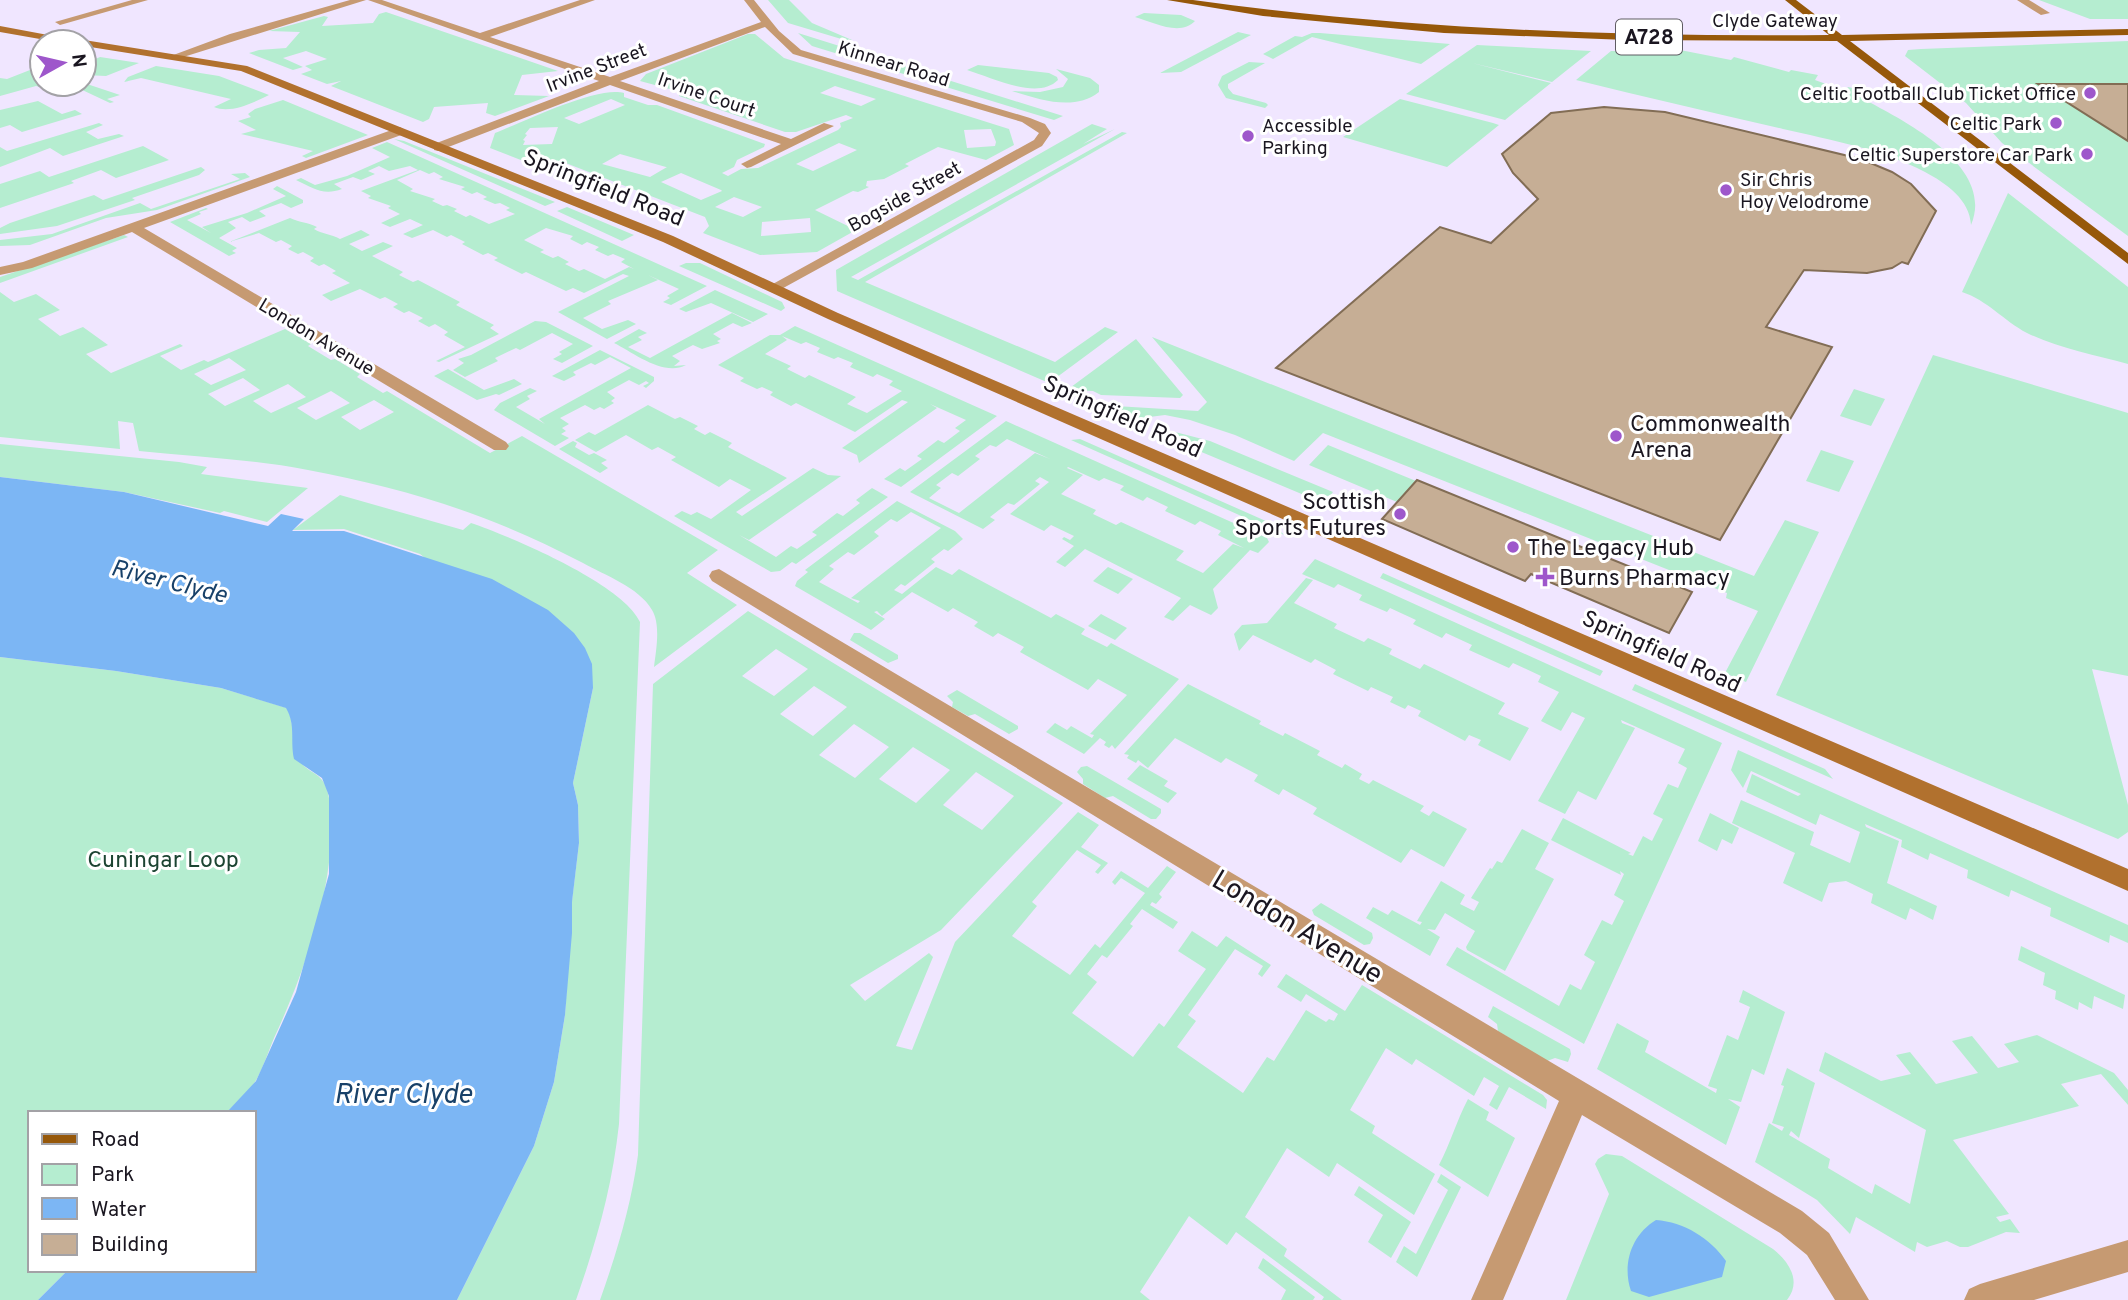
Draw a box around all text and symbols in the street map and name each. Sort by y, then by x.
street label: Clyde Gateway [1712,10,1838,34]
road number: A728 [1616,20,1682,54]
north arrow [28,28,98,98]
street label: Kinnear Road [835,37,952,93]
street label: Irvine Street [543,39,650,99]
text: N [65,52,91,69]
street label: Irvine Court [654,68,758,124]
place label: Celtic Football Club Ticket Office [1800,83,2076,107]
marker: Celtic Football Club Ticket Office [2082,85,2098,101]
place label: Celtic Park [1950,113,2042,137]
place label: Accessible Parking [1262,115,1353,161]
marker: Celtic Park [2048,115,2064,131]
marker: Accessible Parking [1240,128,1256,144]
street label: Springfield Road [518,144,688,235]
place label: Celtic Superstore Car Park [1848,144,2073,168]
marker: Celtic Superstore Car Park [2079,146,2095,162]
street label: Bogside Street [844,157,966,239]
place label: Sir Chris Hoy Velodrome [1740,169,1869,215]
marker: Sir Chris Hoy Velodrome [1718,182,1734,198]
street label: London Avenue [254,294,378,382]
street label: Springfield Road [1038,370,1206,466]
place label: Commonwealth Arena [1630,411,1791,466]
marker: Commonwealth Arena [1608,428,1624,444]
place label: Scottish Sports Futures [1235,489,1386,544]
marker: Scottish Sports Futures [1392,506,1408,522]
place label: The Legacy Hub [1527,535,1694,564]
marker: The Legacy Hub [1505,539,1521,555]
water label: River Clyde [107,554,230,612]
place label: Burns Pharmacy [1559,565,1730,594]
marker: Burns Pharmacy [1537,569,1553,585]
street label: Springfield Road [1577,605,1745,701]
park label: Cuningar Loop [87,847,239,876]
street label: London Avenue [1204,863,1389,994]
water label: River Clyde [334,1078,473,1114]
legend [28,1111,256,1272]
text: Road [91,1127,140,1154]
text: Park [91,1162,134,1189]
text: Water [91,1197,146,1224]
text: Building [91,1232,169,1259]

